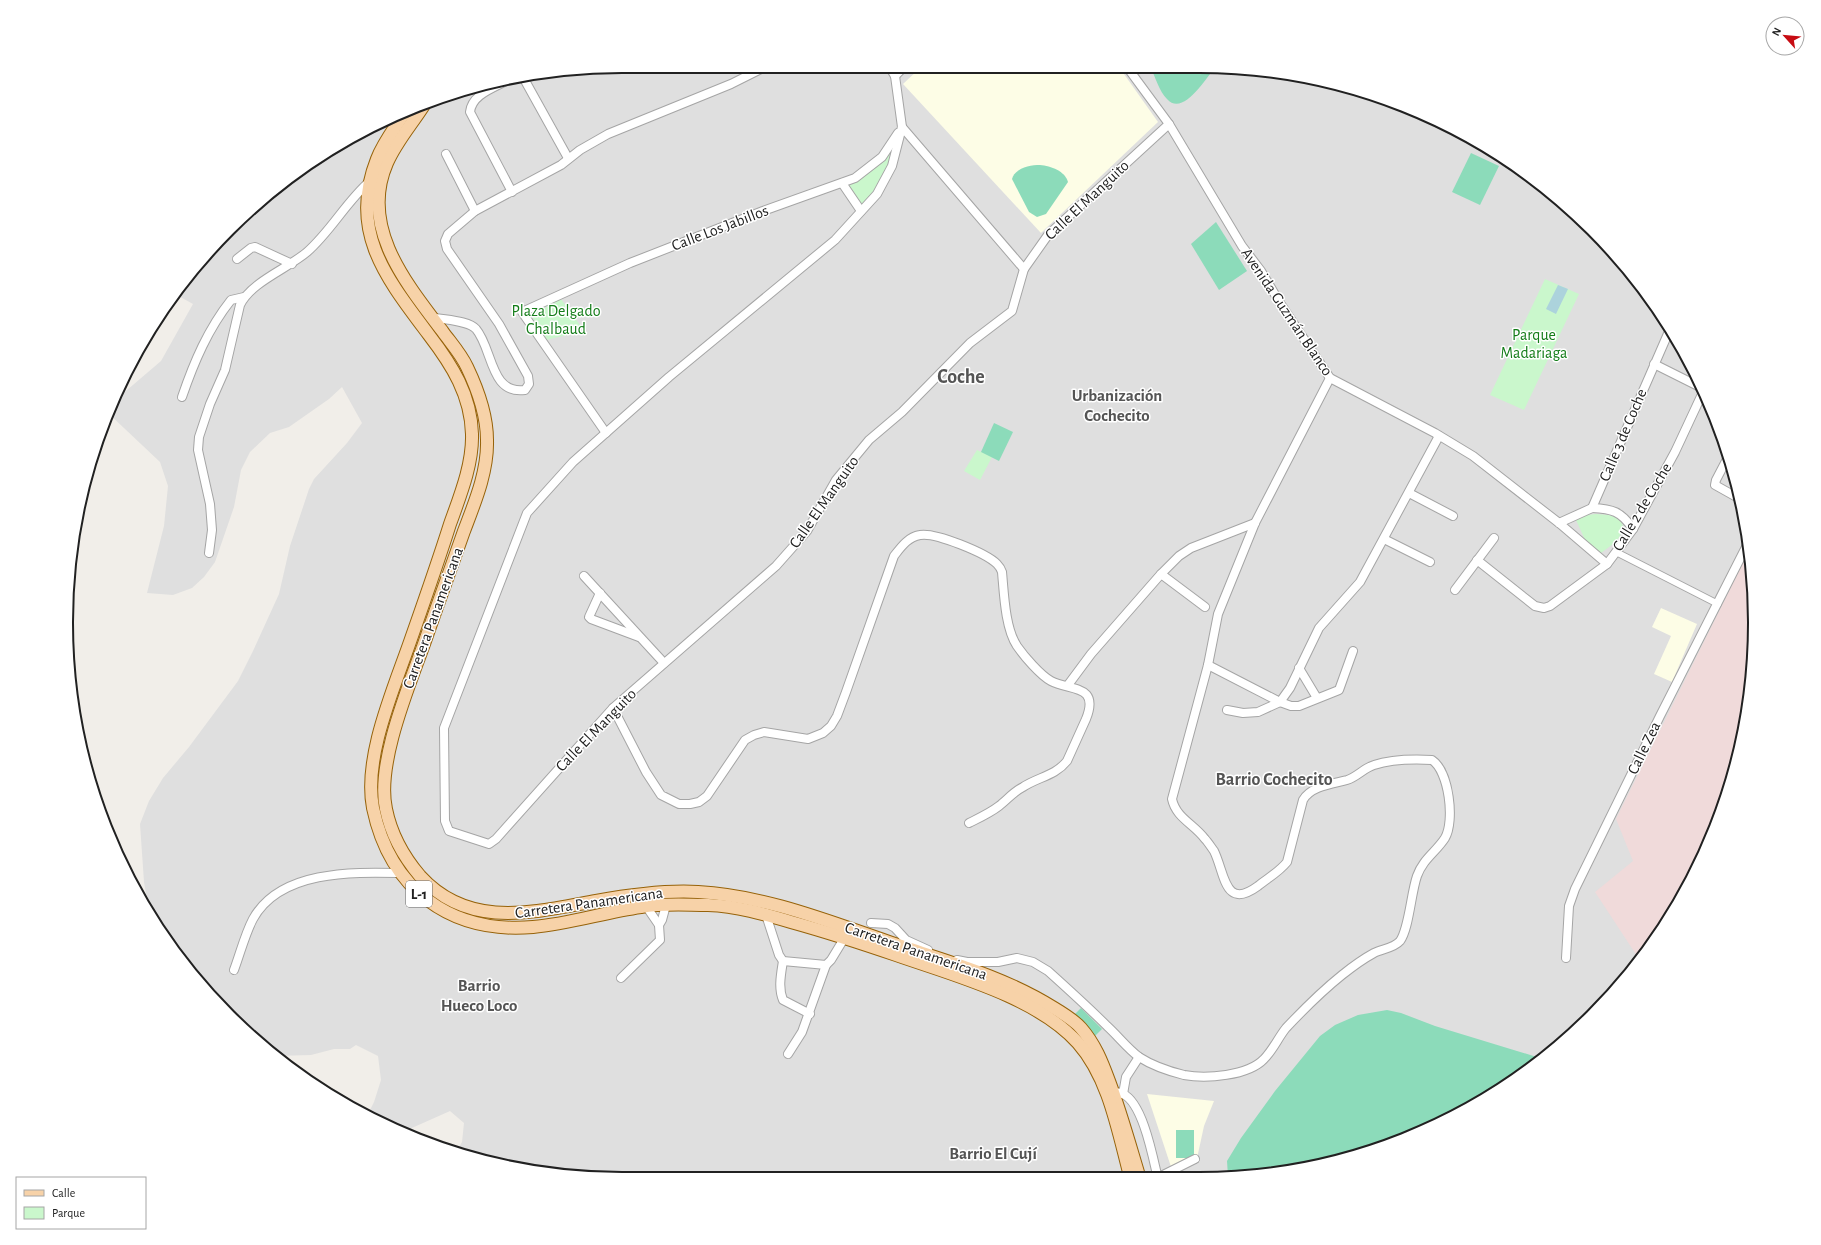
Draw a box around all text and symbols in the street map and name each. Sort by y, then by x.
north arrow [1765,16,1805,56]
text: N [1770,26,1783,38]
street label: Calle El Manguito [1042,157,1132,243]
street label: Calle Los Jabillos [669,202,771,254]
street label: Avenida Guzmán Blanco [1238,245,1336,379]
park label: Plaza Delgado Chalbaud [511,303,601,337]
park label: Parque Madariaga [1501,327,1567,361]
district label: Coche [937,367,985,387]
street label: Calle 3 de Coche [1596,386,1650,484]
district label: Urbanización Cochecito [1072,387,1162,424]
street label: Calle El Manguito [786,453,862,551]
street label: Calle 2 de Coche [1609,460,1675,554]
street label: Carretera Panamericana [400,545,466,691]
street label: Calle El Manguito [553,685,640,775]
street label: Calle Zea [1624,719,1664,777]
district label: Barrio Cochecito [1215,771,1333,789]
road number: L-1 [406,881,432,907]
street label: Carretera Panamericana [514,885,664,921]
street label: Carretera Panamericana [843,919,989,983]
district label: Barrio Hueco Loco [441,977,517,1014]
district label: Barrio El Cují [949,1145,1037,1163]
legend [16,1177,146,1229]
text: Calle [52,1187,75,1199]
text: Parque [52,1207,85,1219]

